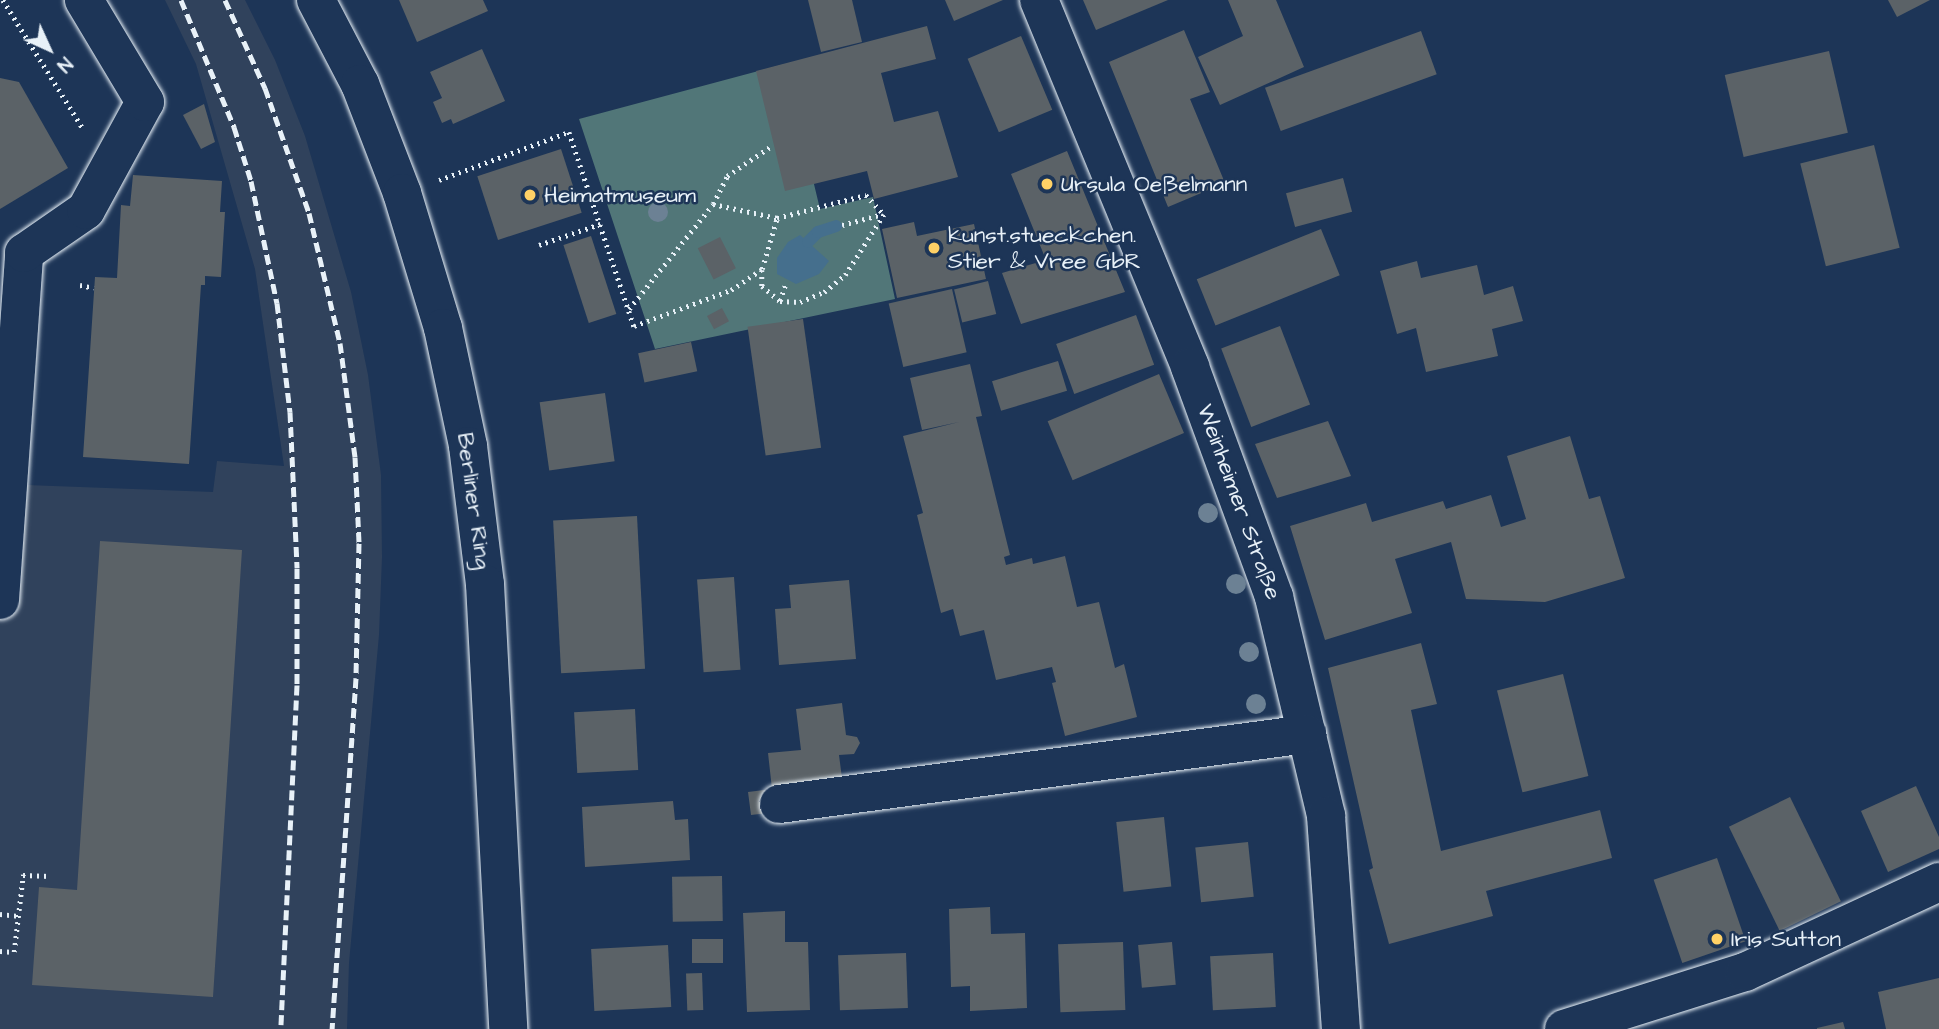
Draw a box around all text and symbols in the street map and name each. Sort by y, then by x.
north arrow [14,14,84,84]
text: N [50,50,78,78]
place label: Ursula Oeßelmann [1061,170,1247,198]
marker: Ursula Oeßelmann [1039,176,1055,192]
place label: Heimatmuseum [544,181,696,209]
marker: Heimatmuseum [522,187,538,203]
place label: kunst.stueckchen. Stier & Vree GbR [948,221,1141,275]
marker: kunst.stueckchen. Stier & Vree GbR [926,240,942,256]
street label: Weinheimer Straße [1191,401,1287,603]
street label: Berliner Ring [451,431,497,571]
place label: Iris Sutton [1731,925,1841,953]
marker: Iris Sutton [1709,931,1725,947]

